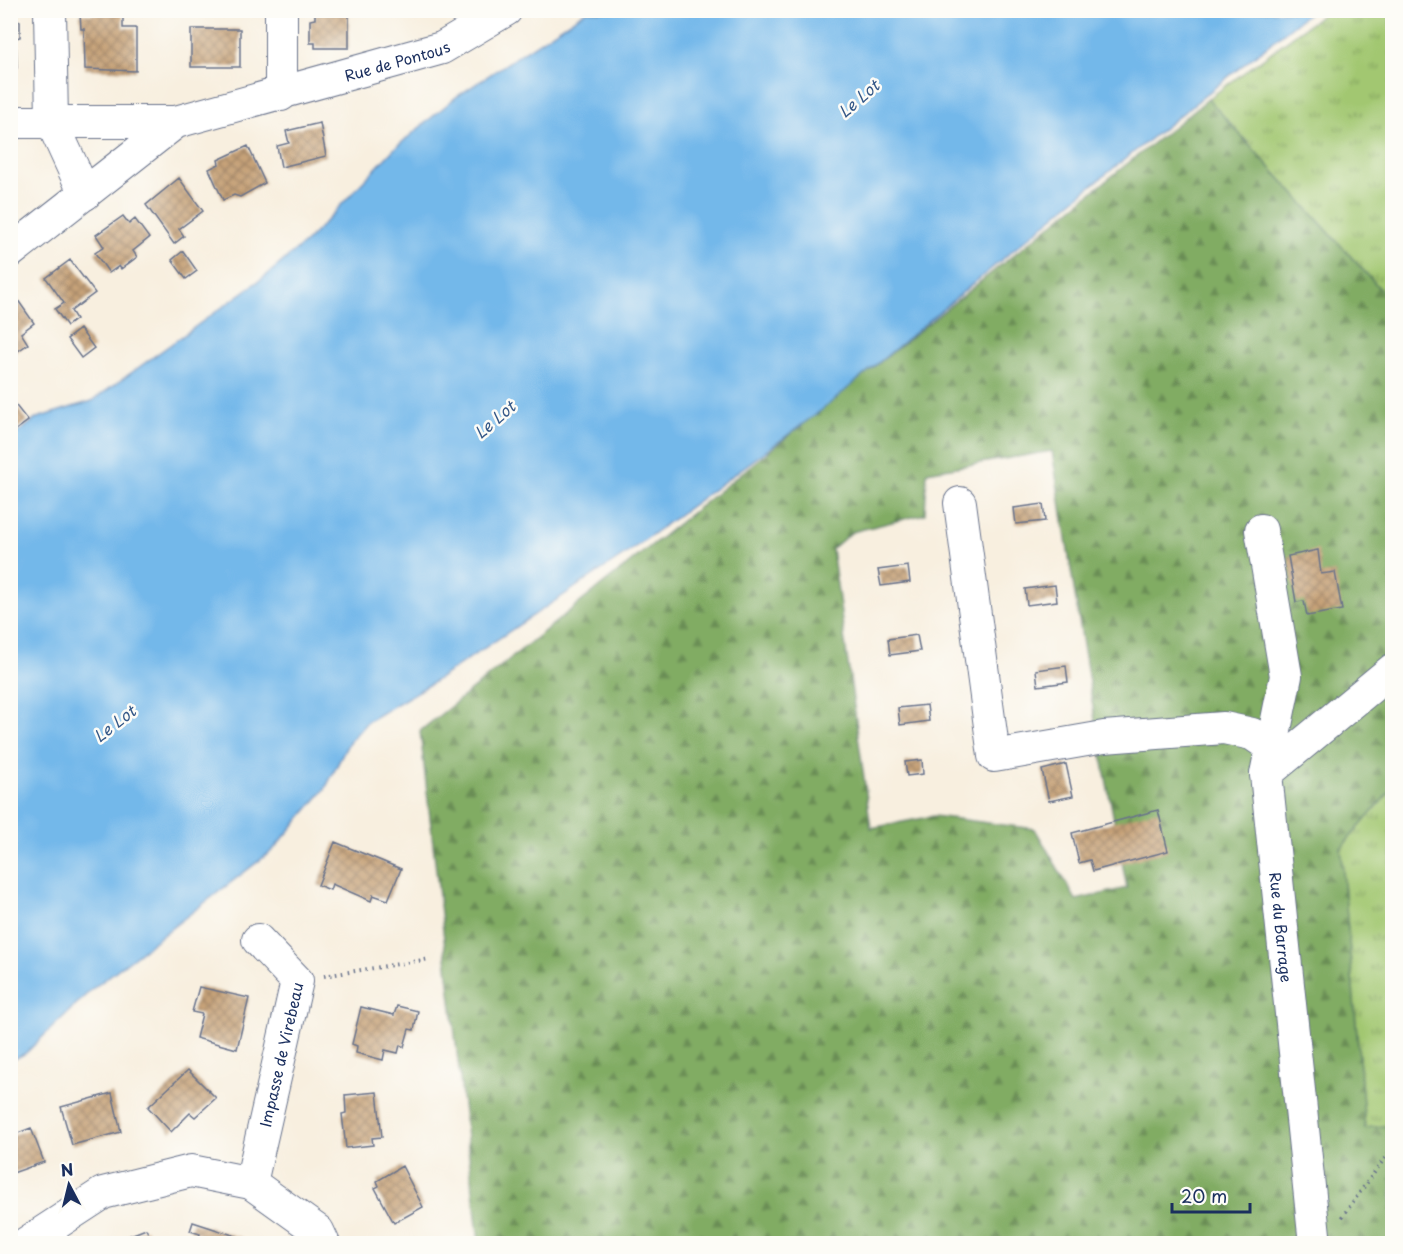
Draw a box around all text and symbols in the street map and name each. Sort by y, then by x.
street label: Rue de Pontous [342,34,454,86]
water label: Le Lot [832,72,885,123]
water label: Le Lot [468,393,521,444]
water label: Le Lot [88,698,142,747]
street label: Rue du Barrage [1265,871,1299,983]
street label: Impasse de Virebeau [253,980,308,1129]
north arrow [39,1155,99,1215]
text: N [59,1156,75,1182]
scale bar [1172,1176,1250,1214]
text: 20 m [1181,1182,1227,1209]

